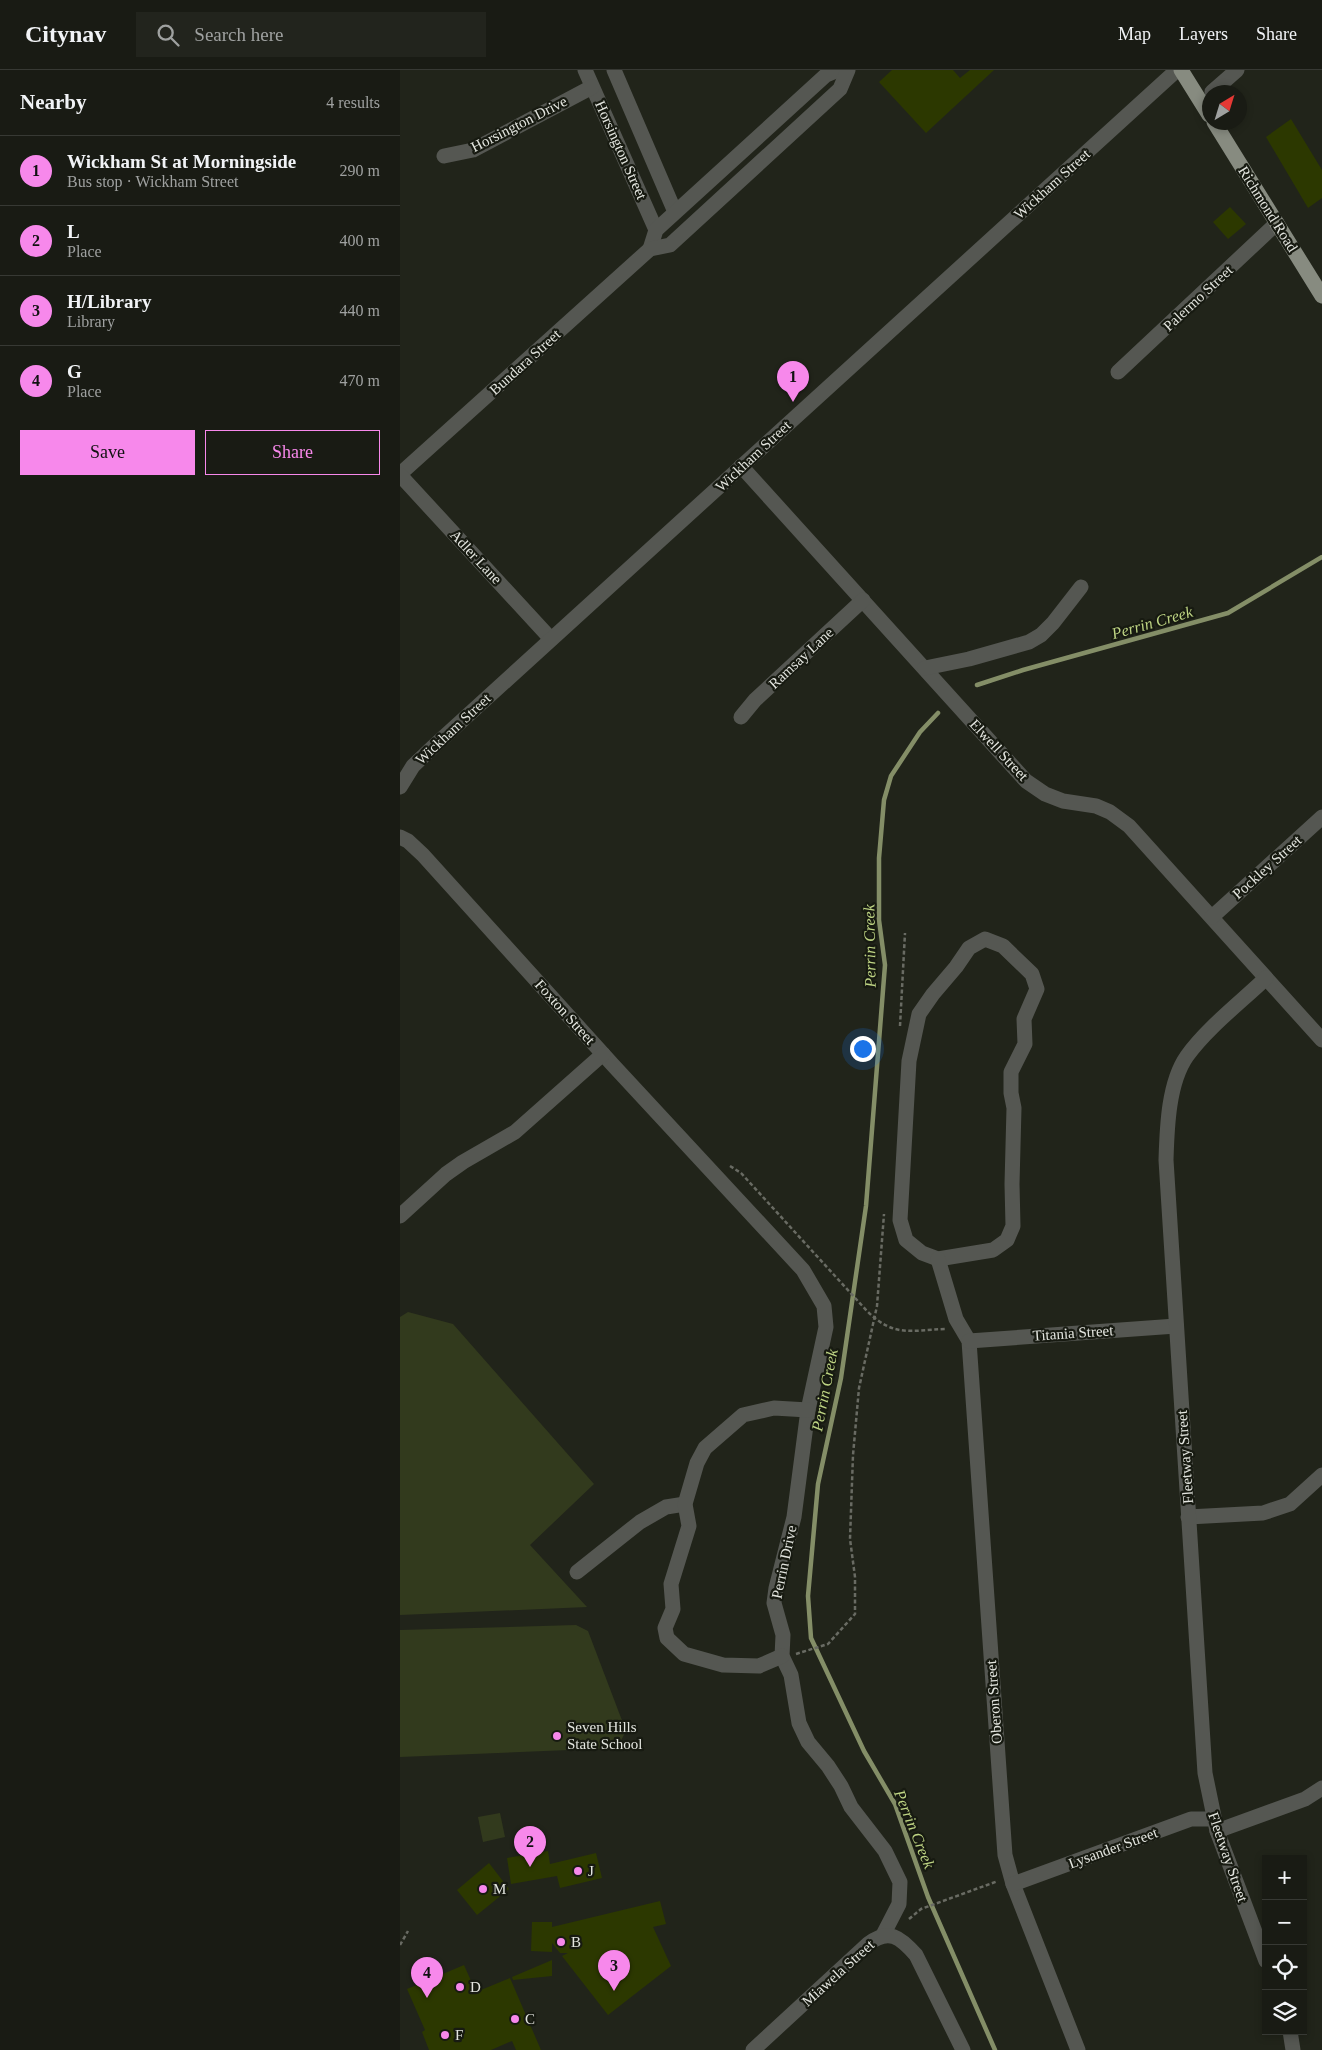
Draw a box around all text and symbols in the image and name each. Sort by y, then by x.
search box [136,12,486,57]
text: Citynav [25,21,106,47]
icon: search [154,21,182,49]
text: Search here [194,24,283,45]
text: Map [1118,24,1151,44]
text: Layers [1179,24,1228,44]
text: Share [1256,24,1297,44]
north arrow [1202,85,1247,130]
text: Nearby [20,90,87,114]
street label: Horsington Drive [468,93,570,155]
text: 4 results [326,94,380,111]
street label: Horsington Street [592,98,650,203]
street label: Wickham Street [1011,145,1094,222]
text: Wickham St at Morningside [67,151,296,172]
text: 1 [32,162,40,179]
text: 290 m [340,162,380,179]
street label: Richmond Road [1235,163,1301,255]
text: Bus stop · Wickham Street [67,173,238,190]
text: L [67,221,80,242]
text: 2 [32,232,40,249]
text: 400 m [340,232,380,249]
text: Place [67,243,102,260]
street label: Palermo Street [1160,261,1237,334]
text: H/Library [67,291,151,312]
text: 3 [32,302,40,319]
text: 440 m [340,302,380,319]
text: Library [67,313,115,330]
street label: Bundara Street [486,326,564,398]
text: G [67,361,82,382]
pin: 1 [777,361,809,402]
text: 4 [32,372,40,389]
text: 470 m [340,372,380,389]
text: Place [67,383,102,400]
street label: Wickham Street [712,417,794,495]
button: Save [20,430,195,475]
button: Share [205,430,380,475]
street label: Adler Lane [447,527,505,588]
water label: Perrin Creek [1109,603,1195,642]
street label: Ramsay Lane [766,624,837,692]
street label: Wickham Street [412,690,494,768]
street label: Elwell Street [967,716,1032,785]
street label: Pockley Street [1229,831,1305,902]
water label: Perrin Creek [860,903,879,989]
street label: Foxton Street [532,976,599,1048]
your location [850,1036,876,1062]
street label: Titania Street [1032,1322,1115,1344]
water label: Perrin Creek [808,1347,841,1434]
street label: Fleetway Street [1174,1409,1196,1504]
street label: Perrin Drive [768,1524,800,1600]
street label: Oberon Street [983,1659,1005,1744]
place label: Seven Hills State School [567,1719,642,1752]
marker: Seven Hills State School [551,1730,563,1742]
water label: Perrin Creek [891,1786,938,1872]
street label: Fleetway Street [1205,1810,1251,1905]
street label: Lysander Street [1066,1824,1161,1872]
pin: 2 [514,1826,546,1867]
map controls [1262,1855,1307,2035]
button: + [1262,1855,1307,1900]
place label: J [588,1863,594,1879]
marker: J [572,1865,584,1877]
place label: M [493,1881,506,1897]
marker: M [477,1883,489,1895]
button: − [1262,1900,1307,1945]
place label: B [571,1934,581,1950]
marker: B [555,1936,567,1948]
street label: Miawela Street [799,1936,878,2009]
button: locate [1262,1945,1307,1990]
pin: 3 [598,1950,630,1991]
pin: 4 [411,1957,443,1998]
place label: D [470,1979,481,1995]
marker: D [454,1981,466,1993]
button: layers [1262,1990,1307,2035]
place label: C [525,2011,535,2027]
marker: C [509,2013,521,2025]
place label: F [455,2027,463,2043]
marker: F [439,2029,451,2041]

